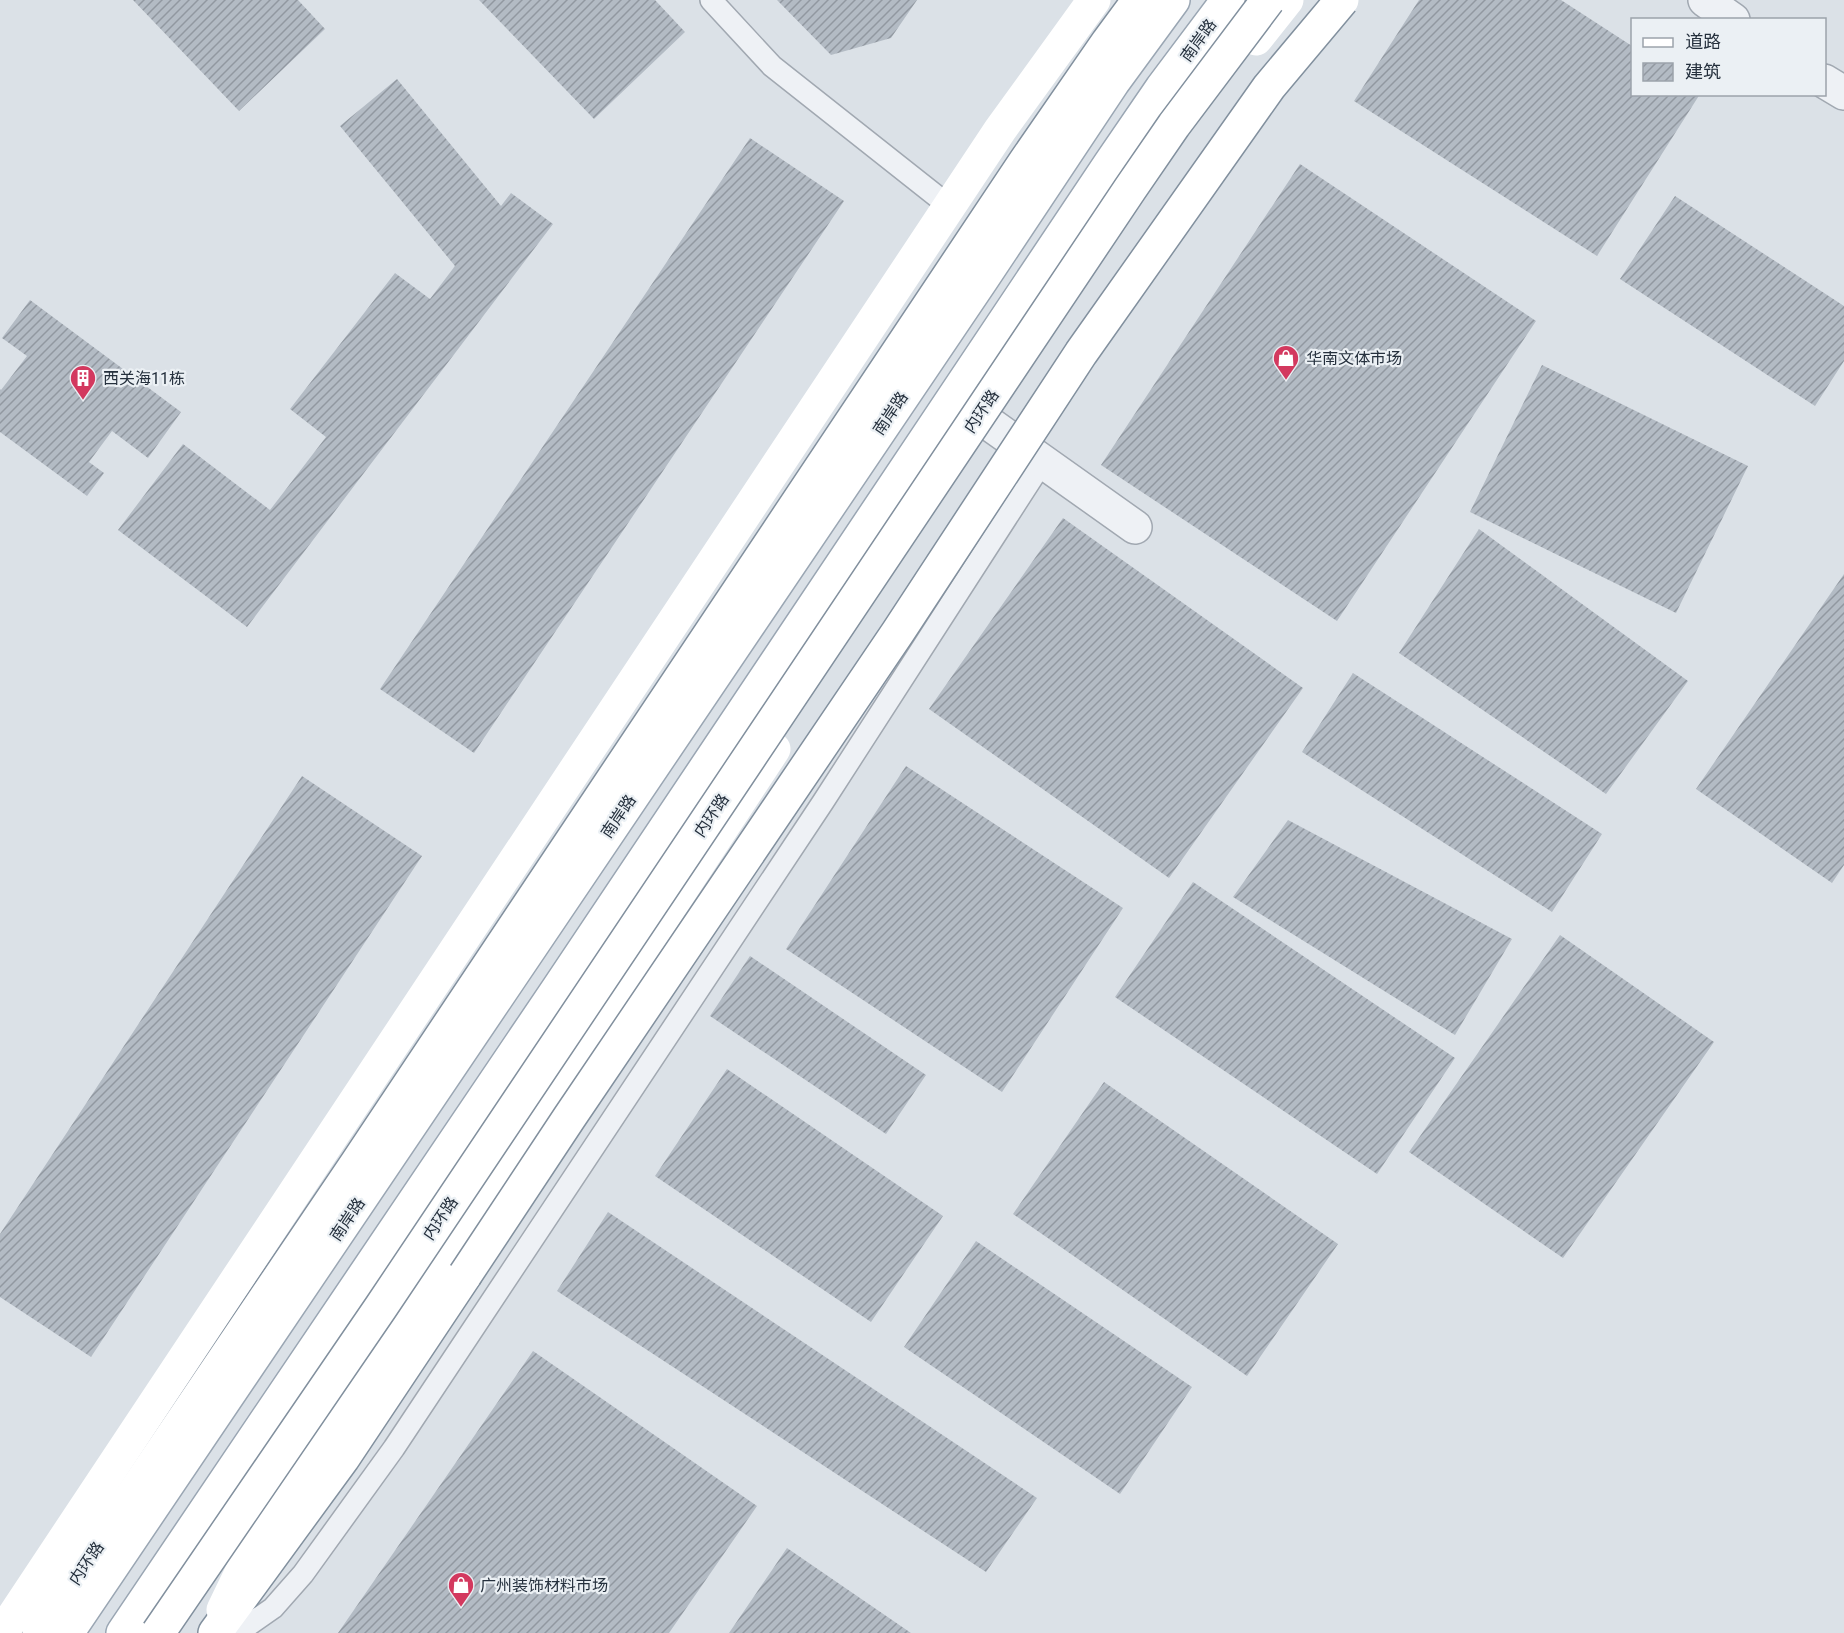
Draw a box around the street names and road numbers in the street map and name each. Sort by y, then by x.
street label: 南岸路 [1177,15,1220,65]
street label: 内环路 [960,386,1003,436]
street label: 南岸路 [869,388,912,438]
street label: 内环路 [690,790,733,840]
street label: 南岸路 [597,791,640,841]
street label: 内环路 [419,1193,462,1243]
street label: 南岸路 [326,1194,369,1244]
street label: 内环路 [65,1538,108,1588]

